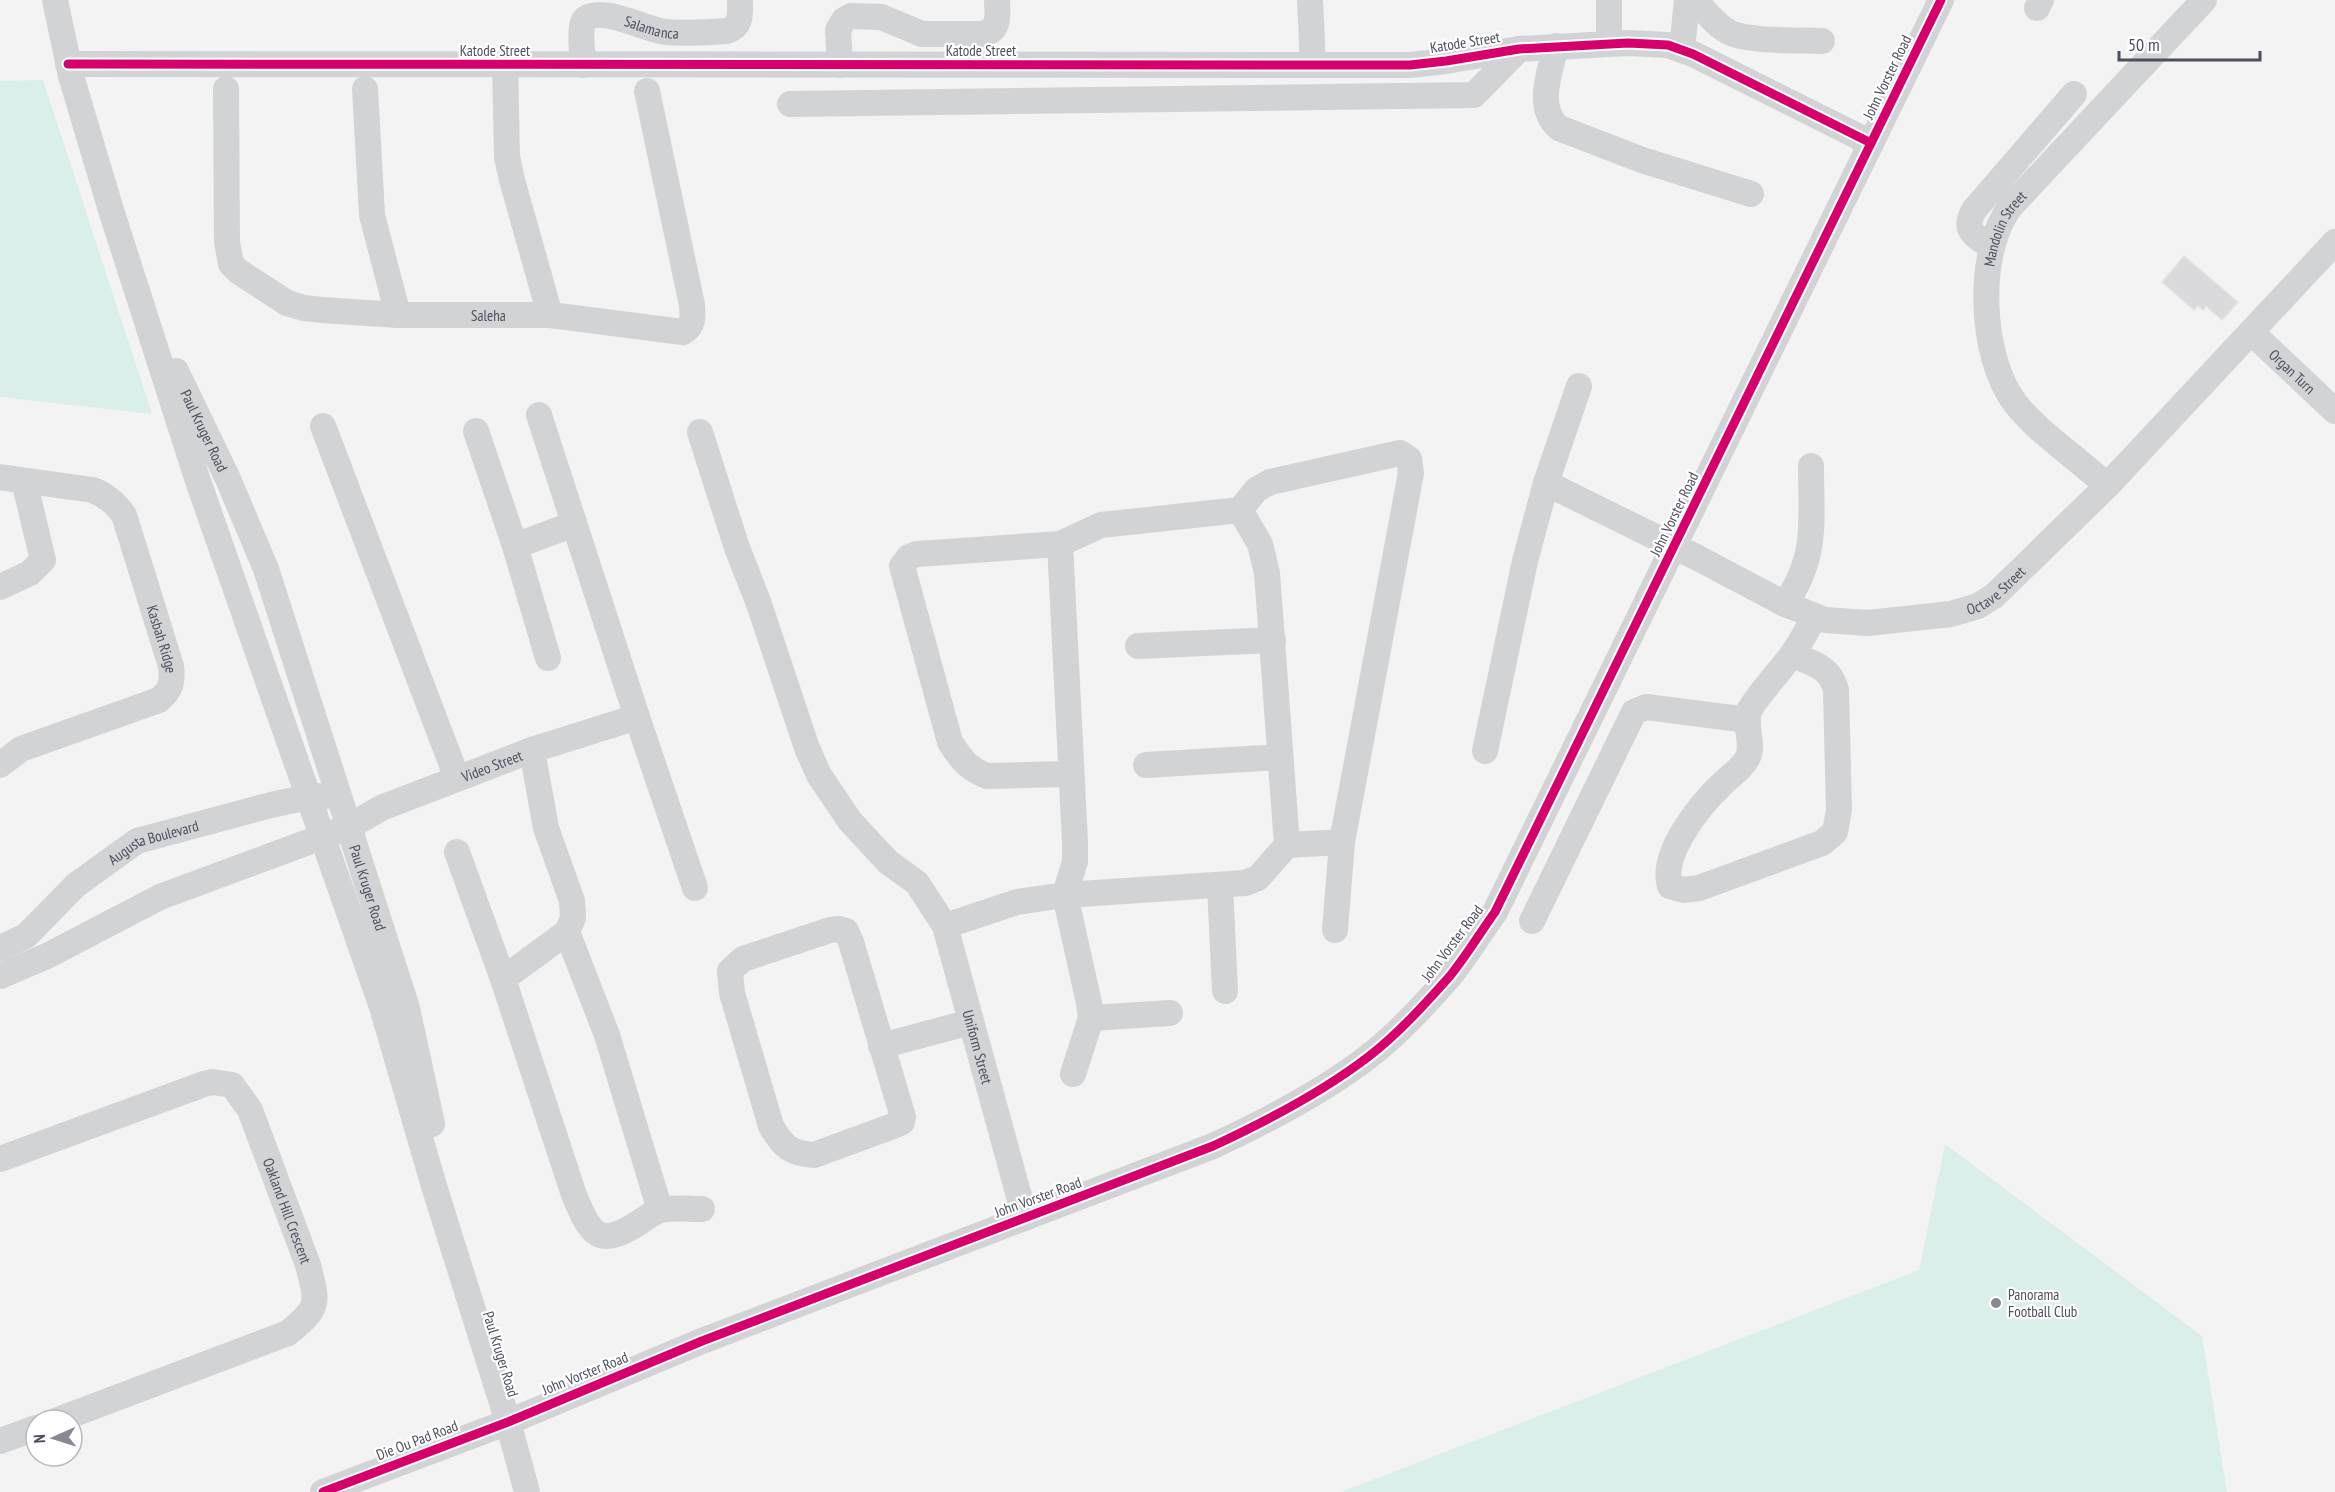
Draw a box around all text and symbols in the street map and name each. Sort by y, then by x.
street label: Salamanca [622,11,679,42]
scale bar [2119,24,2260,62]
street label: Katode Street [1429,27,1501,57]
street label: John Vorster Road [1858,32,1915,123]
text: 50 m [2128,33,2160,56]
street label: Katode Street [460,41,530,60]
street label: Katode Street [946,41,1016,60]
street label: Mandolin Street [1979,186,2030,268]
street label: Saleha [471,306,506,325]
street label: Organ Turn [2265,345,2320,397]
street label: Paul Kruger Road [177,386,232,475]
street label: John Vorster Road [1645,469,1702,560]
street label: Octave Street [1964,562,2029,618]
street label: Kasbah Ridge [143,603,181,674]
street label: Video Street [458,745,525,786]
street label: Augusta Boulevard [104,815,201,868]
street label: Paul Kruger Road [346,842,391,933]
street label: John Vorster Road [1416,901,1487,986]
street label: Uniform Street [959,1008,997,1086]
street label: Oakland Hill Crescent [259,1155,316,1266]
street label: John Vorster Road [991,1173,1084,1222]
place label: Panorama Football Club [2008,1285,2077,1321]
marker: Panorama Football Club [1989,1296,2003,1310]
street label: Paul Kruger Road [479,1309,523,1399]
street label: John Vorster Road [538,1347,631,1399]
north arrow [24,1408,84,1468]
street label: Die Ou Pad Road [373,1416,461,1464]
text: N [29,1434,49,1444]

